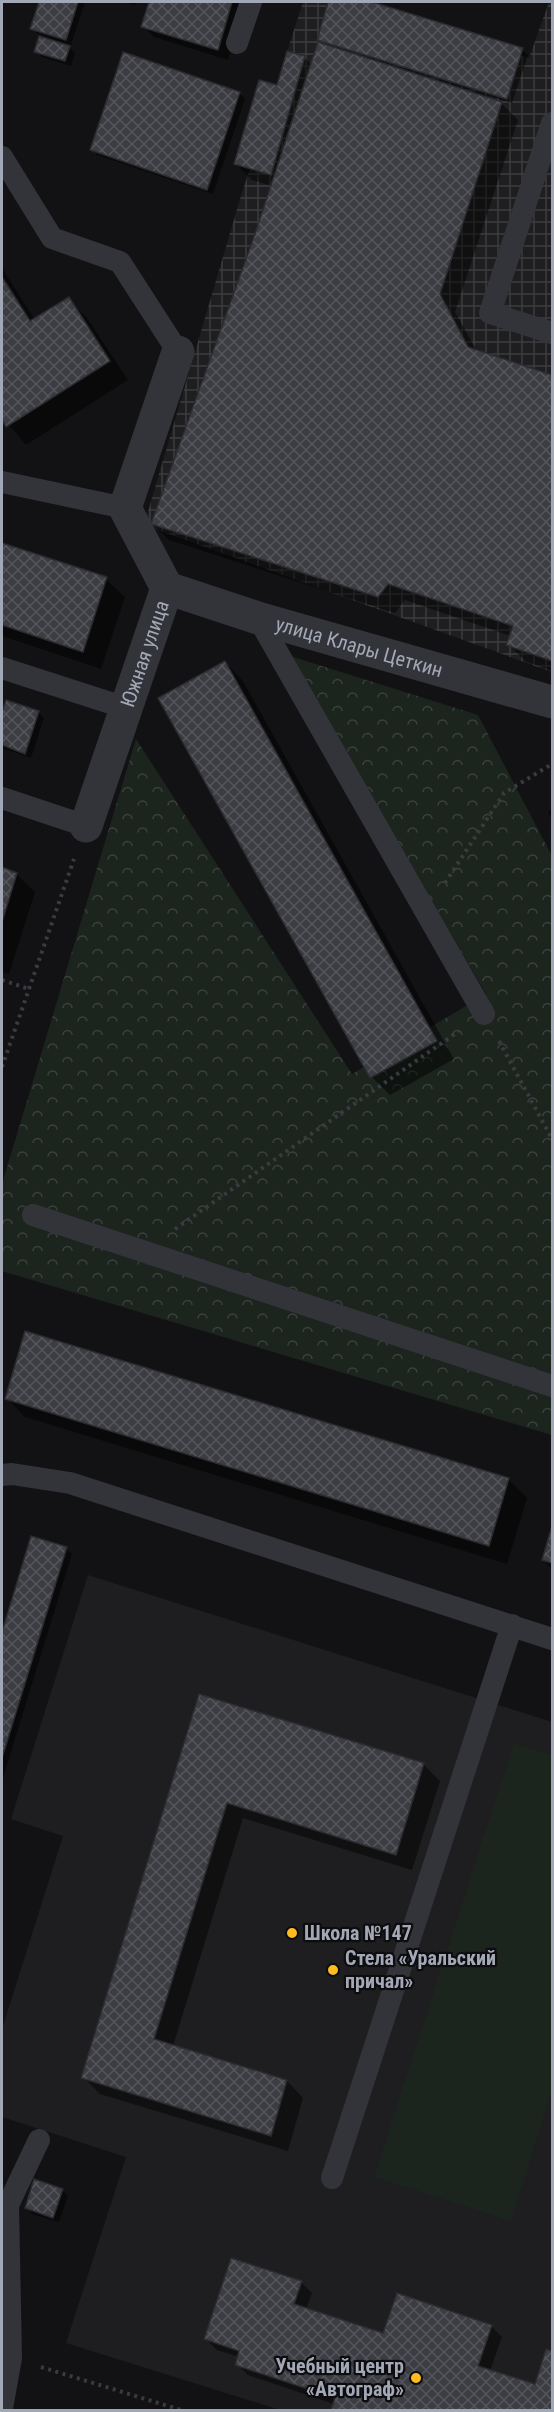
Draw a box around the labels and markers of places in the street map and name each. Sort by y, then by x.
place label: Школа №147 [304,1921,412,1945]
marker: Школа №147 [285,1926,299,1940]
place label: Стела «Уральский причал» [345,1946,496,1993]
marker: Стела «Уральский причал» [326,1963,340,1977]
place label: Учебный центр «Автограф» [275,2354,404,2401]
marker: Учебный центр «Автограф» [409,2371,423,2385]

